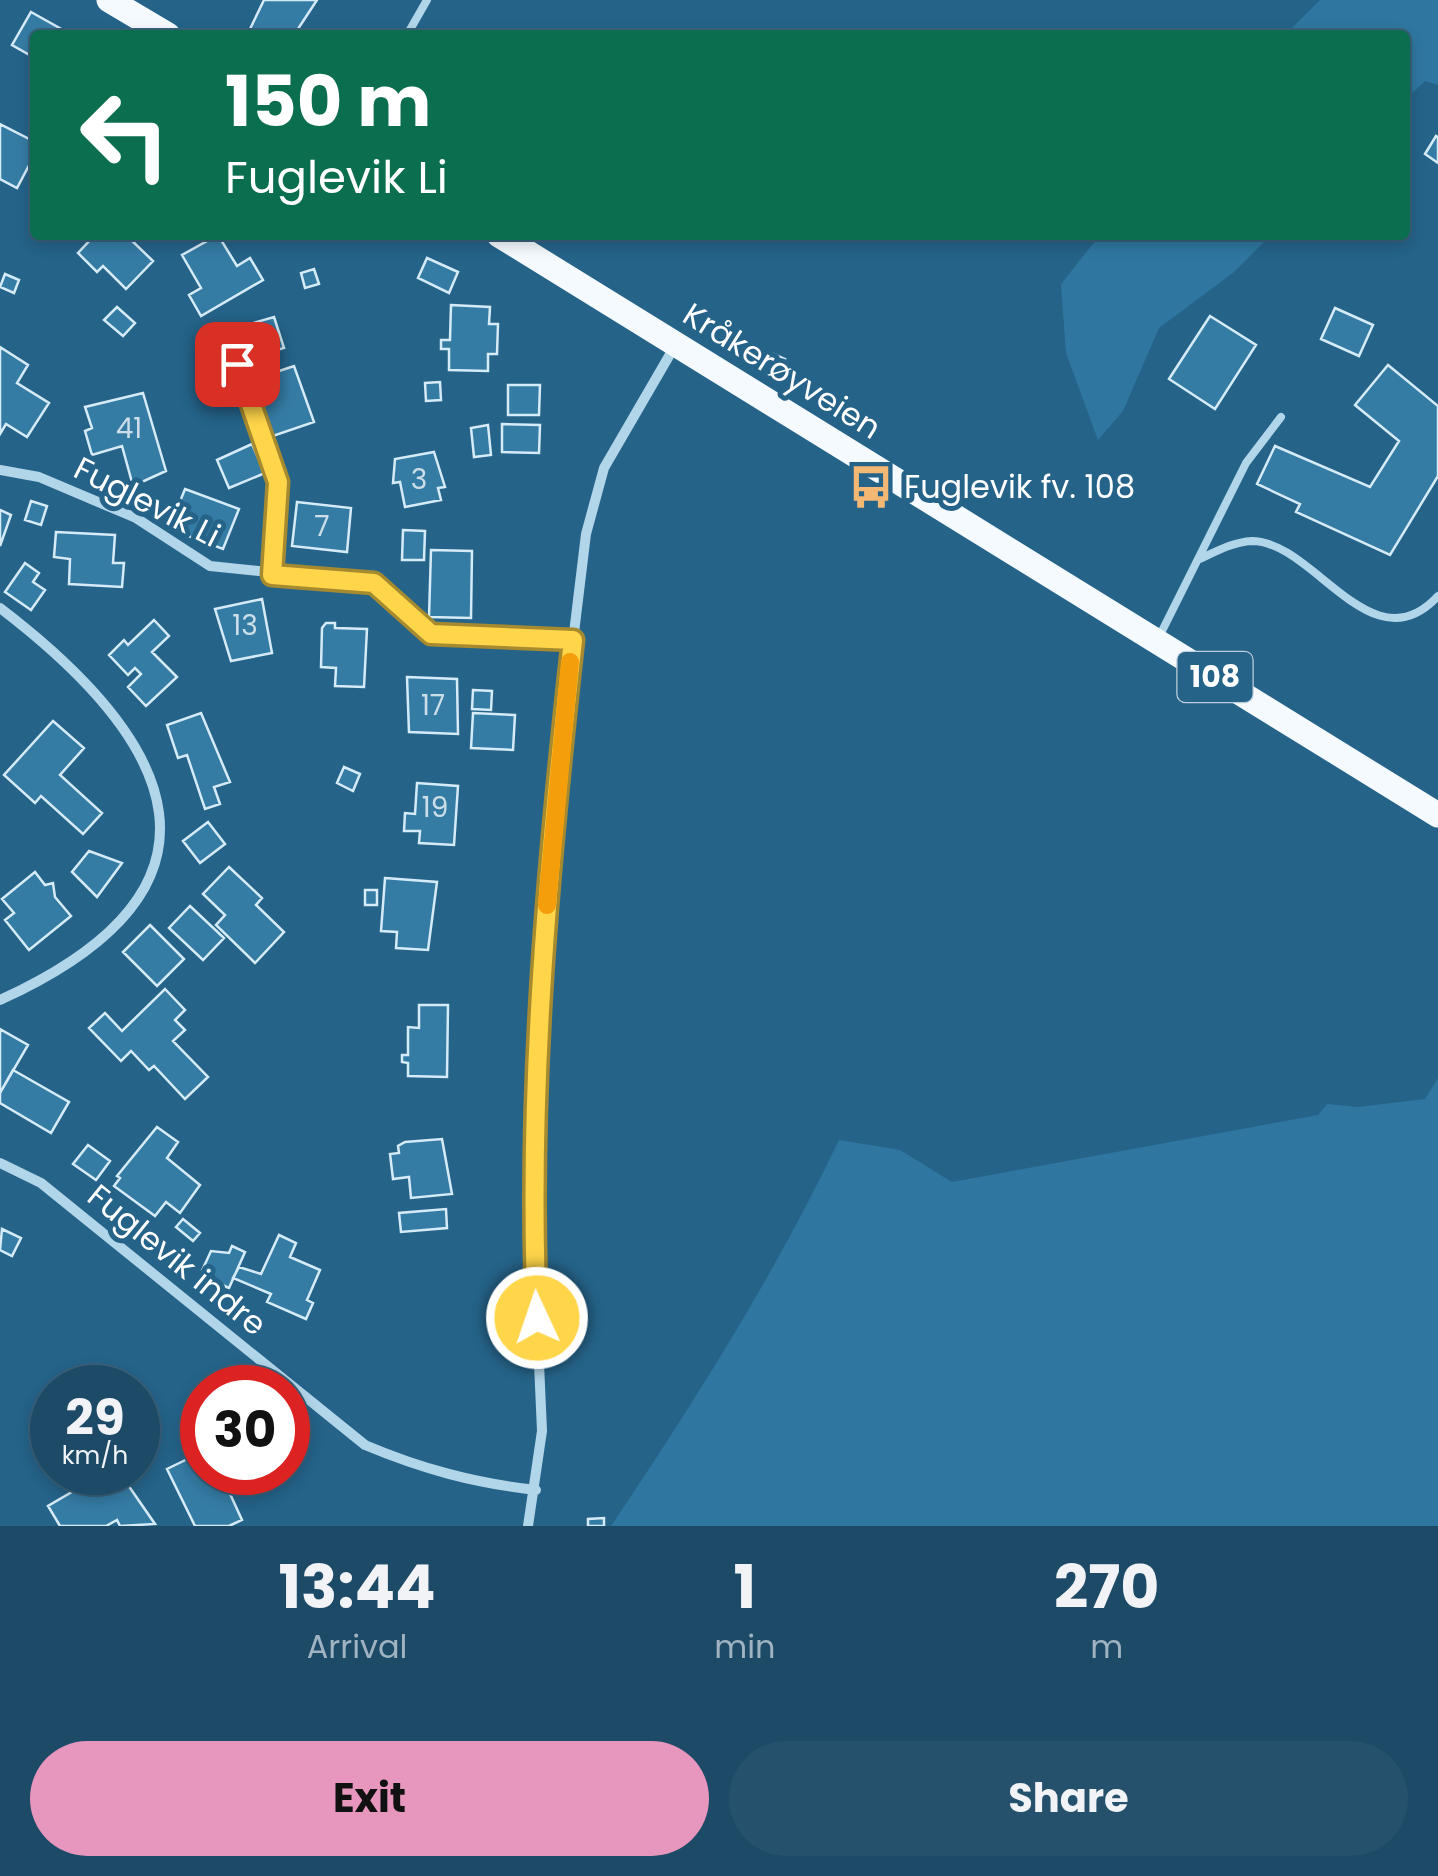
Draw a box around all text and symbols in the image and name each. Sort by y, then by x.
text: 150 m [225,52,431,151]
icon: left [60,70,190,200]
text: Fuglevik Li [225,146,448,209]
street label: Kråkerøyveien [675,292,890,449]
pin [195,322,280,407]
icon: arrive [210,337,265,392]
house number: 41 [116,409,142,448]
street label: Fuglevik Li [66,446,228,558]
house number: 3 [411,460,427,499]
bus stop icon: Fuglevik fv. 108 [847,463,895,511]
place label: Fuglevik fv. 108 [904,464,1135,509]
house number: 7 [314,507,330,546]
house number: 13 [232,606,258,645]
road number: 108 [1178,652,1252,702]
house number: 17 [421,686,445,725]
house number: 19 [422,788,448,827]
street label: Fuglevik indre [78,1173,276,1346]
position arrow [485,1266,589,1370]
speed limit sign: 30 [180,1365,310,1495]
text: 29 [65,1382,125,1453]
text: km/h [62,1438,128,1473]
text: 13:44 [279,1545,436,1629]
text: 1 [734,1545,756,1629]
text: 270 [1054,1545,1159,1629]
text: Arrival [307,1624,407,1669]
text: min [714,1624,775,1669]
text: m [1090,1624,1123,1669]
button: Exit [30,1741,709,1856]
button: Share [729,1741,1408,1856]

